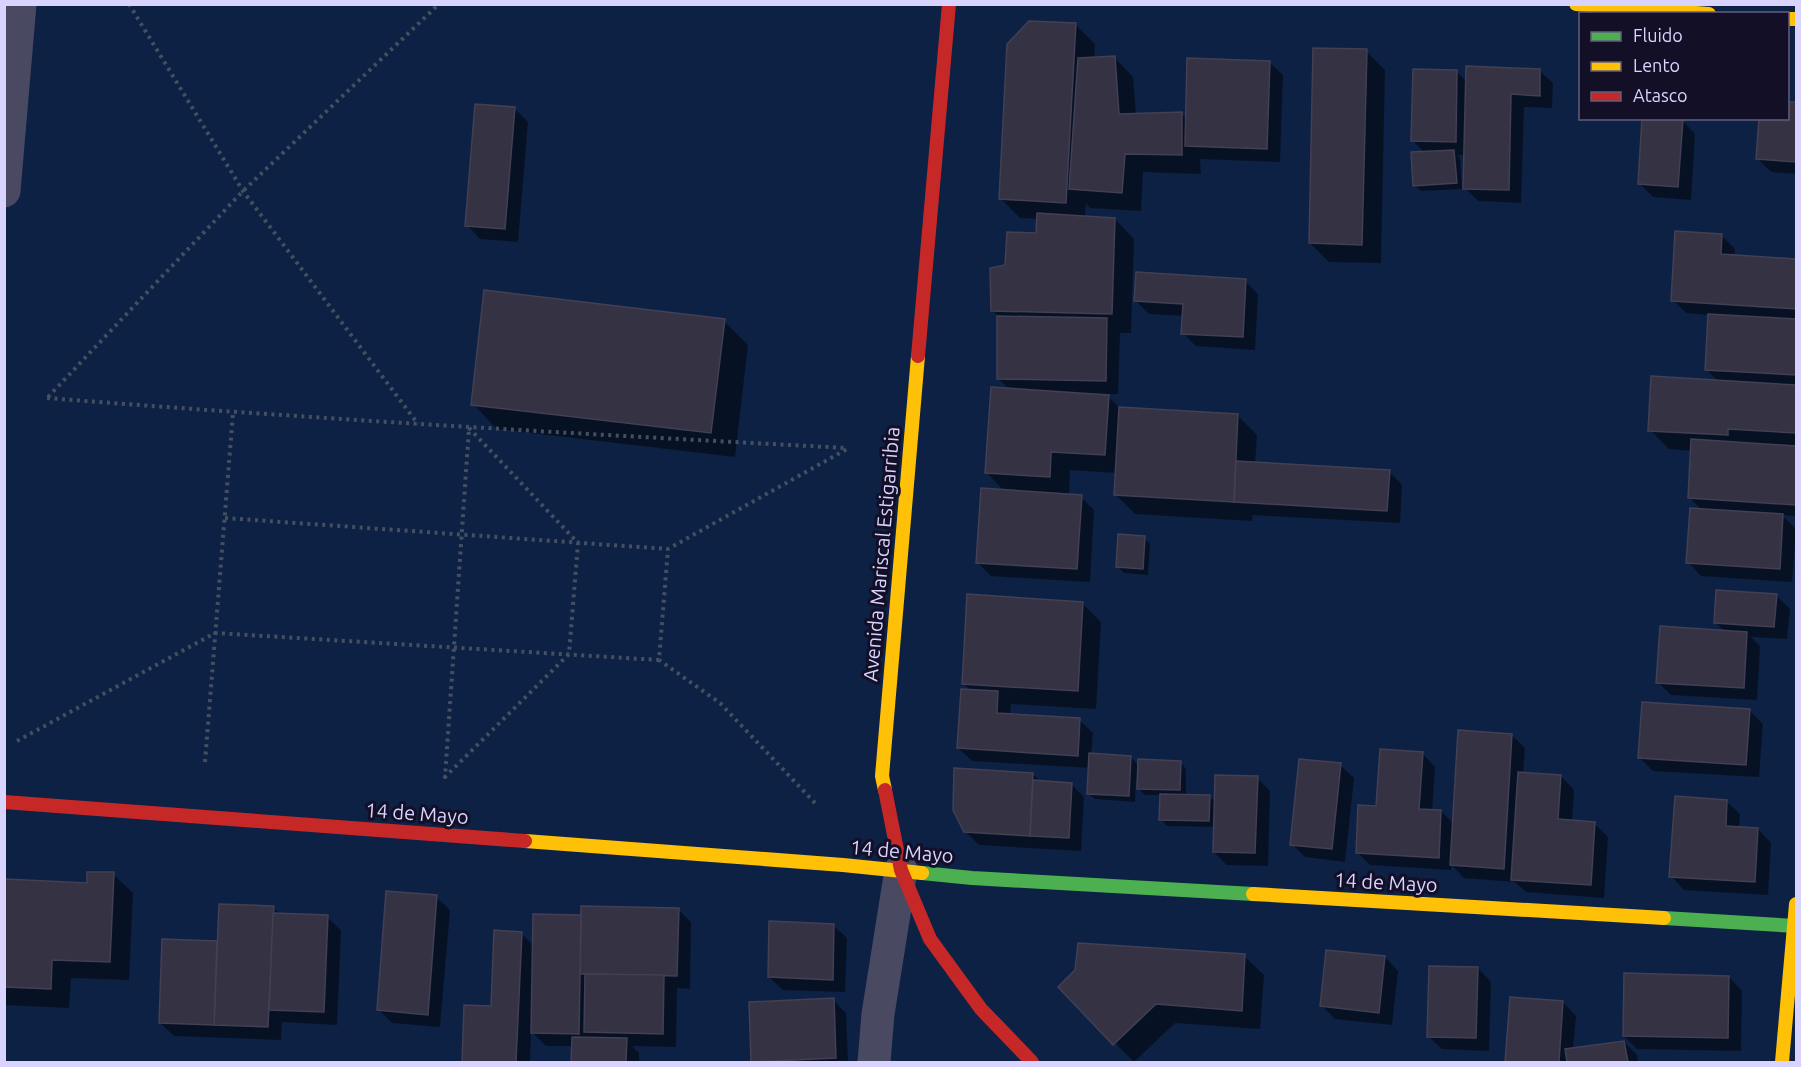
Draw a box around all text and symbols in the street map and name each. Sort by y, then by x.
legend [1579,12,1789,120]
text: Fluido [1633,25,1683,45]
text: Lento [1633,55,1680,75]
text: Atasco [1633,85,1688,105]
street label: Avenida Mariscal Estigarribia [858,426,904,682]
street label: 14 de Mayo [365,798,469,828]
street label: 14 de Mayo [849,835,955,867]
street label: 14 de Mayo [1334,868,1438,896]

